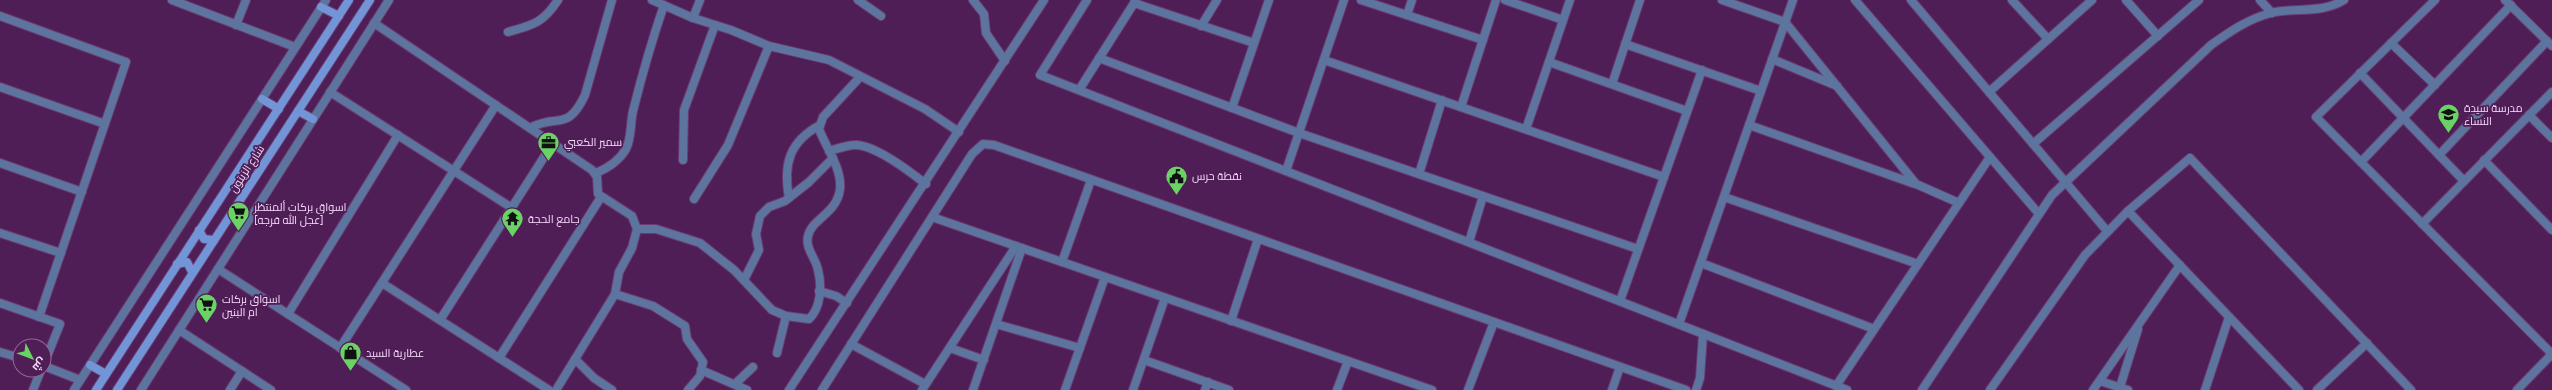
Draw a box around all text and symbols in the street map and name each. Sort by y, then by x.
school or university icon: مدرسة سيدة النساء [2435,101,2461,134]
place label: مدرسة سيدة النساء [2464,102,2523,128]
office icon: سمير الكعبي [536,129,562,162]
place label: سمير الكعبي [564,136,622,151]
street label: شارع الزيتون [227,143,268,196]
public building icon: نقطة حرس [1164,163,1190,196]
place label: نقطة حرس [1192,170,1242,183]
supermarket icon: اسواق بركات ألمنتظر [عجل الله فرجه] [225,200,251,233]
place label: اسواق بركات ألمنتظر [عجل الله فرجه] [253,200,347,227]
temple icon: جامع الحجة [500,206,526,239]
place label: جامع الحجة [528,213,580,227]
supermarket icon: اسواق بركات ام البنين [194,292,220,325]
place label: اسواق بركات ام البنين [222,293,281,320]
north arrow [12,338,52,378]
shop icon: عطارية السيد [337,340,363,373]
place label: عطارية السيد [366,347,424,360]
text: ش [30,355,49,374]

